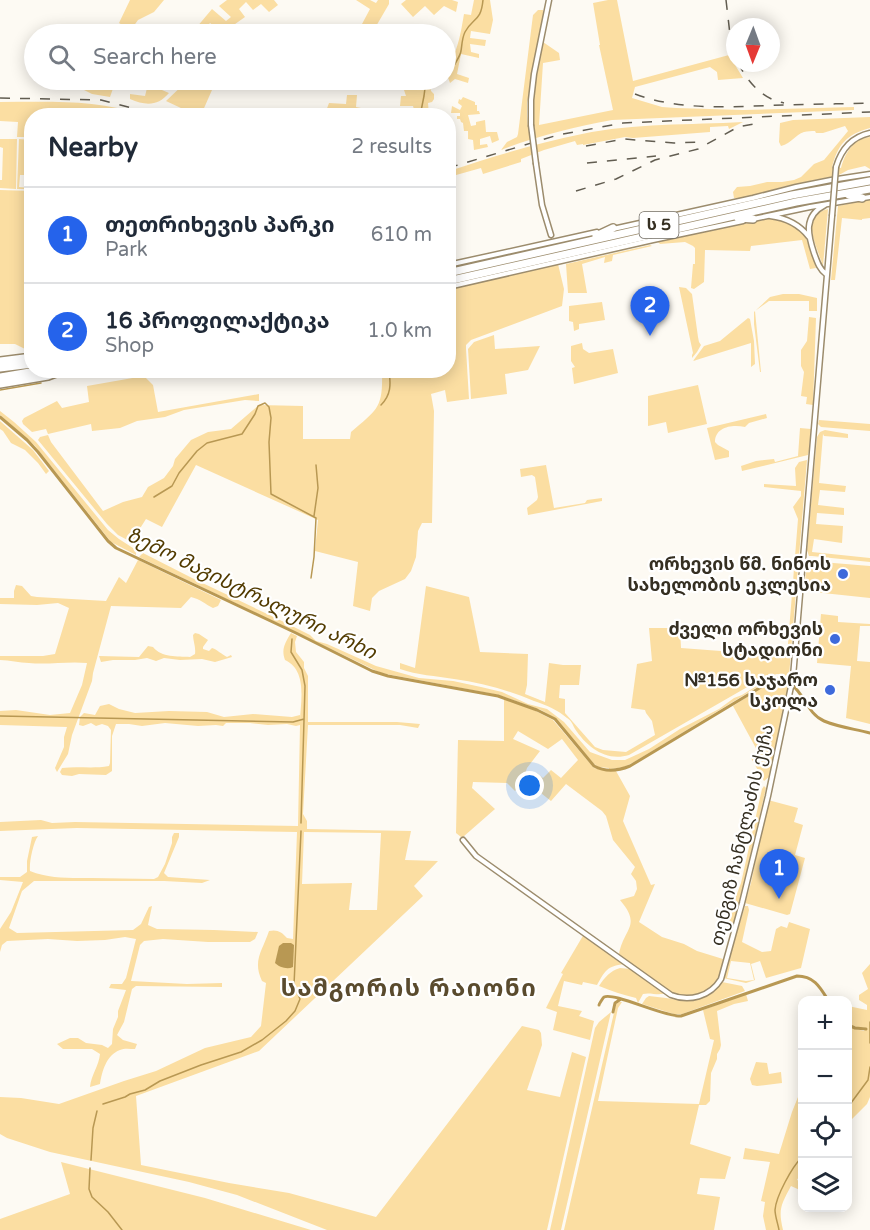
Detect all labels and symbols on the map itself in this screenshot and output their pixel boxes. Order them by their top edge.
north arrow [726,18,780,72]
road number: ს 5 [640,212,678,238]
pin: 2 [630,286,670,336]
water label: ზემო მაგისტრალური არხი [122,523,381,666]
place label: ორხევის წმ. ნინოს სახელობის ეკლესია [627,553,831,596]
marker: ორხევის წმ. ნინოს სახელობის ეკლესია [836,567,850,581]
place label: ძველი ორხევის სტადიონი [668,618,823,661]
marker: ძველი ორხევის სტადიონი [828,632,842,646]
place label: №156 საჯარო სკოლა [684,669,818,712]
marker: №156 საჯარო სკოლა [823,683,837,697]
street label: თენგიზ ჩანტლაძის ქუჩა [706,722,778,948]
your location [515,771,544,800]
pin: 1 [760,850,798,899]
district label: სამგორის რაიონი [281,974,537,1003]

